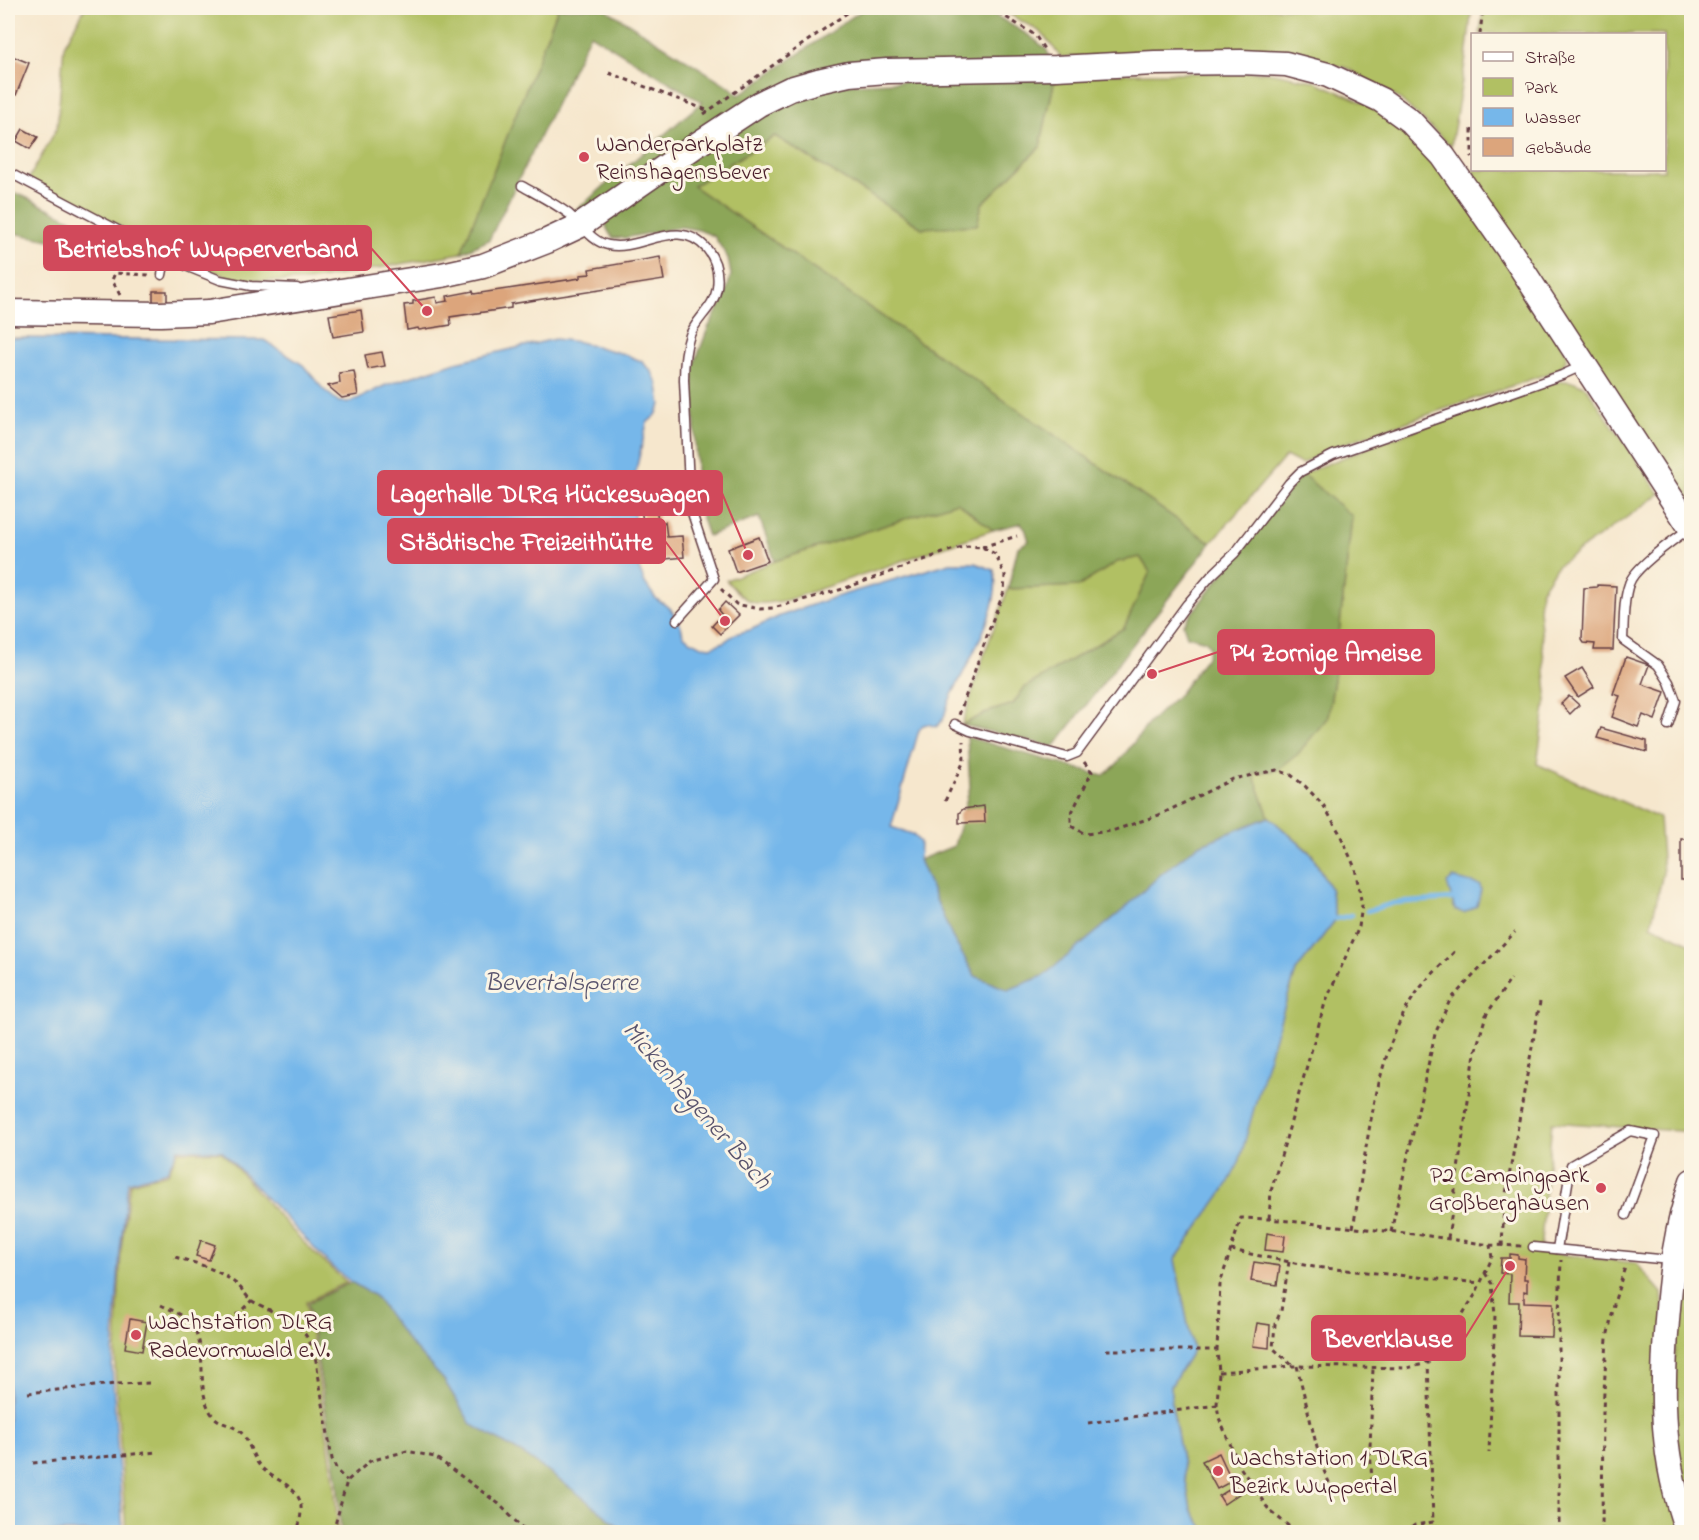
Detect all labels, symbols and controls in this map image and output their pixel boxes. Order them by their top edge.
legend [1471,33,1666,171]
text: Straße [1525,46,1576,72]
text: Park [1525,76,1558,102]
text: Wasser [1525,106,1581,132]
place label: Wanderparkplatz Reinshagensbever [596,128,771,191]
text: Gebäude [1525,136,1592,162]
marker: Wanderparkplatz Reinshagensbever [577,150,591,164]
callout: Betriebshof Wupperverband [44,226,371,270]
text: Betriebshof Wupperverband [55,232,359,270]
callout: Lagerhalle DLRG Hückeswagen [378,471,722,515]
text: Lagerhalle DLRG Hückeswagen [390,477,710,516]
callout: Städtische Freizeithütte [388,519,665,563]
text: Städtische Freizeithütte [399,525,654,563]
callout: P4 Zornige Ameise [1218,630,1434,674]
text: P4 Zornige Ameise [1230,636,1423,675]
water label: Bevertalsperre [484,965,639,1003]
water label: Mickenhagener Bach [612,1013,780,1199]
place label: P2 Campingpark Großberghausen [1429,1159,1589,1222]
marker: P2 Campingpark Großberghausen [1594,1181,1608,1195]
place label: Wachstation DLRG Radevormwald e.V. [148,1306,333,1369]
callout: Beverklause [1312,1316,1465,1360]
text: Beverklause [1322,1322,1454,1360]
marker: Wachstation DLRG Radevormwald e.V. [129,1328,143,1342]
place label: Wachstation 1 DLRG Bezirk Wuppertal [1229,1442,1428,1505]
marker: Wachstation 1 DLRG Bezirk Wuppertal [1211,1464,1225,1478]

